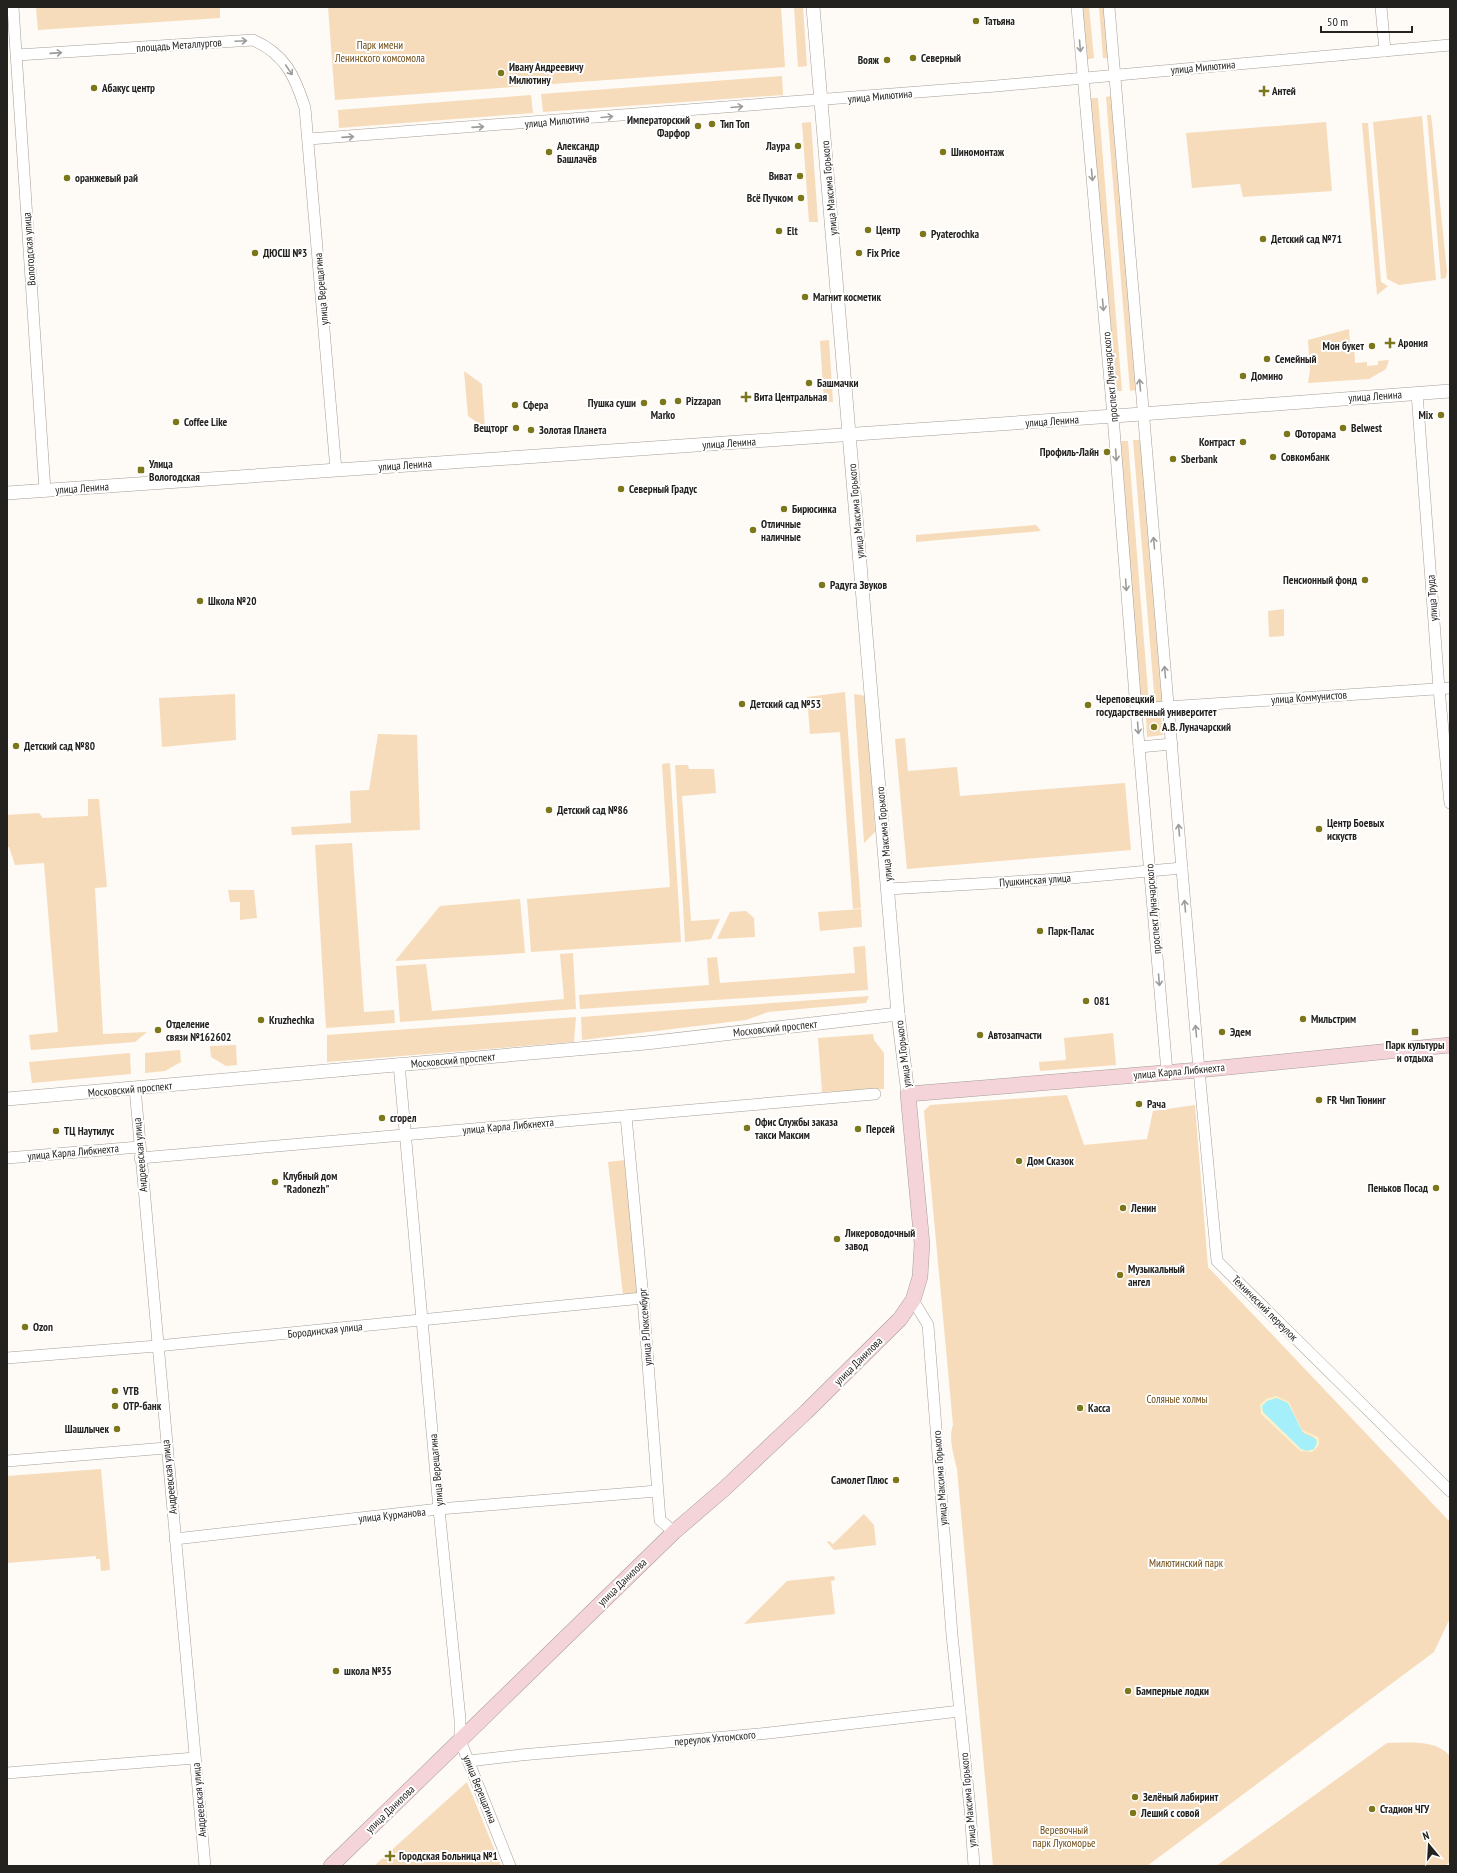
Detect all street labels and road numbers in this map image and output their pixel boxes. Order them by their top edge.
street label: площадь Металлургов [136,35,223,55]
street label: улица Милютина [1170,57,1236,77]
street label: улица Милютина [847,86,913,106]
street label: улица Милютина [524,111,590,131]
street label: улица Максима Горького [818,140,840,236]
street label: Вологодская улица [19,212,39,286]
street label: улица Верещагина [311,252,331,326]
street label: проспект Луначарского [1099,331,1121,423]
street label: улица Ленина [1348,387,1402,405]
street label: улица Ленина [1025,412,1079,430]
street label: улица Ленина [702,434,756,452]
street label: улица Ленина [378,456,432,474]
street label: улица Максима Горького [845,463,867,559]
street label: улица Ленина [55,479,109,497]
street label: улица Труда [1423,574,1441,622]
street label: улица Коммунистов [1271,687,1348,707]
street label: улица Максима Горького [873,786,895,882]
street label: проспект Луначарского [1142,863,1164,955]
street label: Пушкинская улица [999,871,1071,889]
street label: Московский проспект [732,1017,818,1039]
street label: улица М.Горького [892,1020,914,1088]
street label: Московский проспект [410,1049,496,1071]
street label: улица Карла Либкнехта [1133,1060,1225,1082]
street label: Московский проспект [87,1078,173,1100]
street label: улица Карла Либкнехта [462,1115,554,1137]
street label: Андреевская улица [130,1117,150,1193]
street label: улица Карла Либкнехта [27,1141,119,1163]
street label: Технический переулок [1229,1272,1301,1344]
street label: улица Р.Люксембург [635,1287,655,1366]
street label: Бородинская улица [287,1319,363,1341]
street label: улица Данилова [831,1334,885,1388]
street label: улица Максима Горького [930,1430,950,1526]
street label: улица Верещагина [426,1433,446,1507]
street label: Андреевская улица [158,1439,180,1515]
street label: улица Курманова [358,1505,426,1525]
street label: улица Данилова [595,1555,649,1609]
street label: переулок Ухтомского [674,1727,757,1749]
street label: улица Максима Горького [957,1752,979,1848]
street label: улица Верещагина [460,1753,500,1825]
street label: Андреевская улица [189,1762,209,1838]
street label: улица Данилова [363,1782,417,1836]

